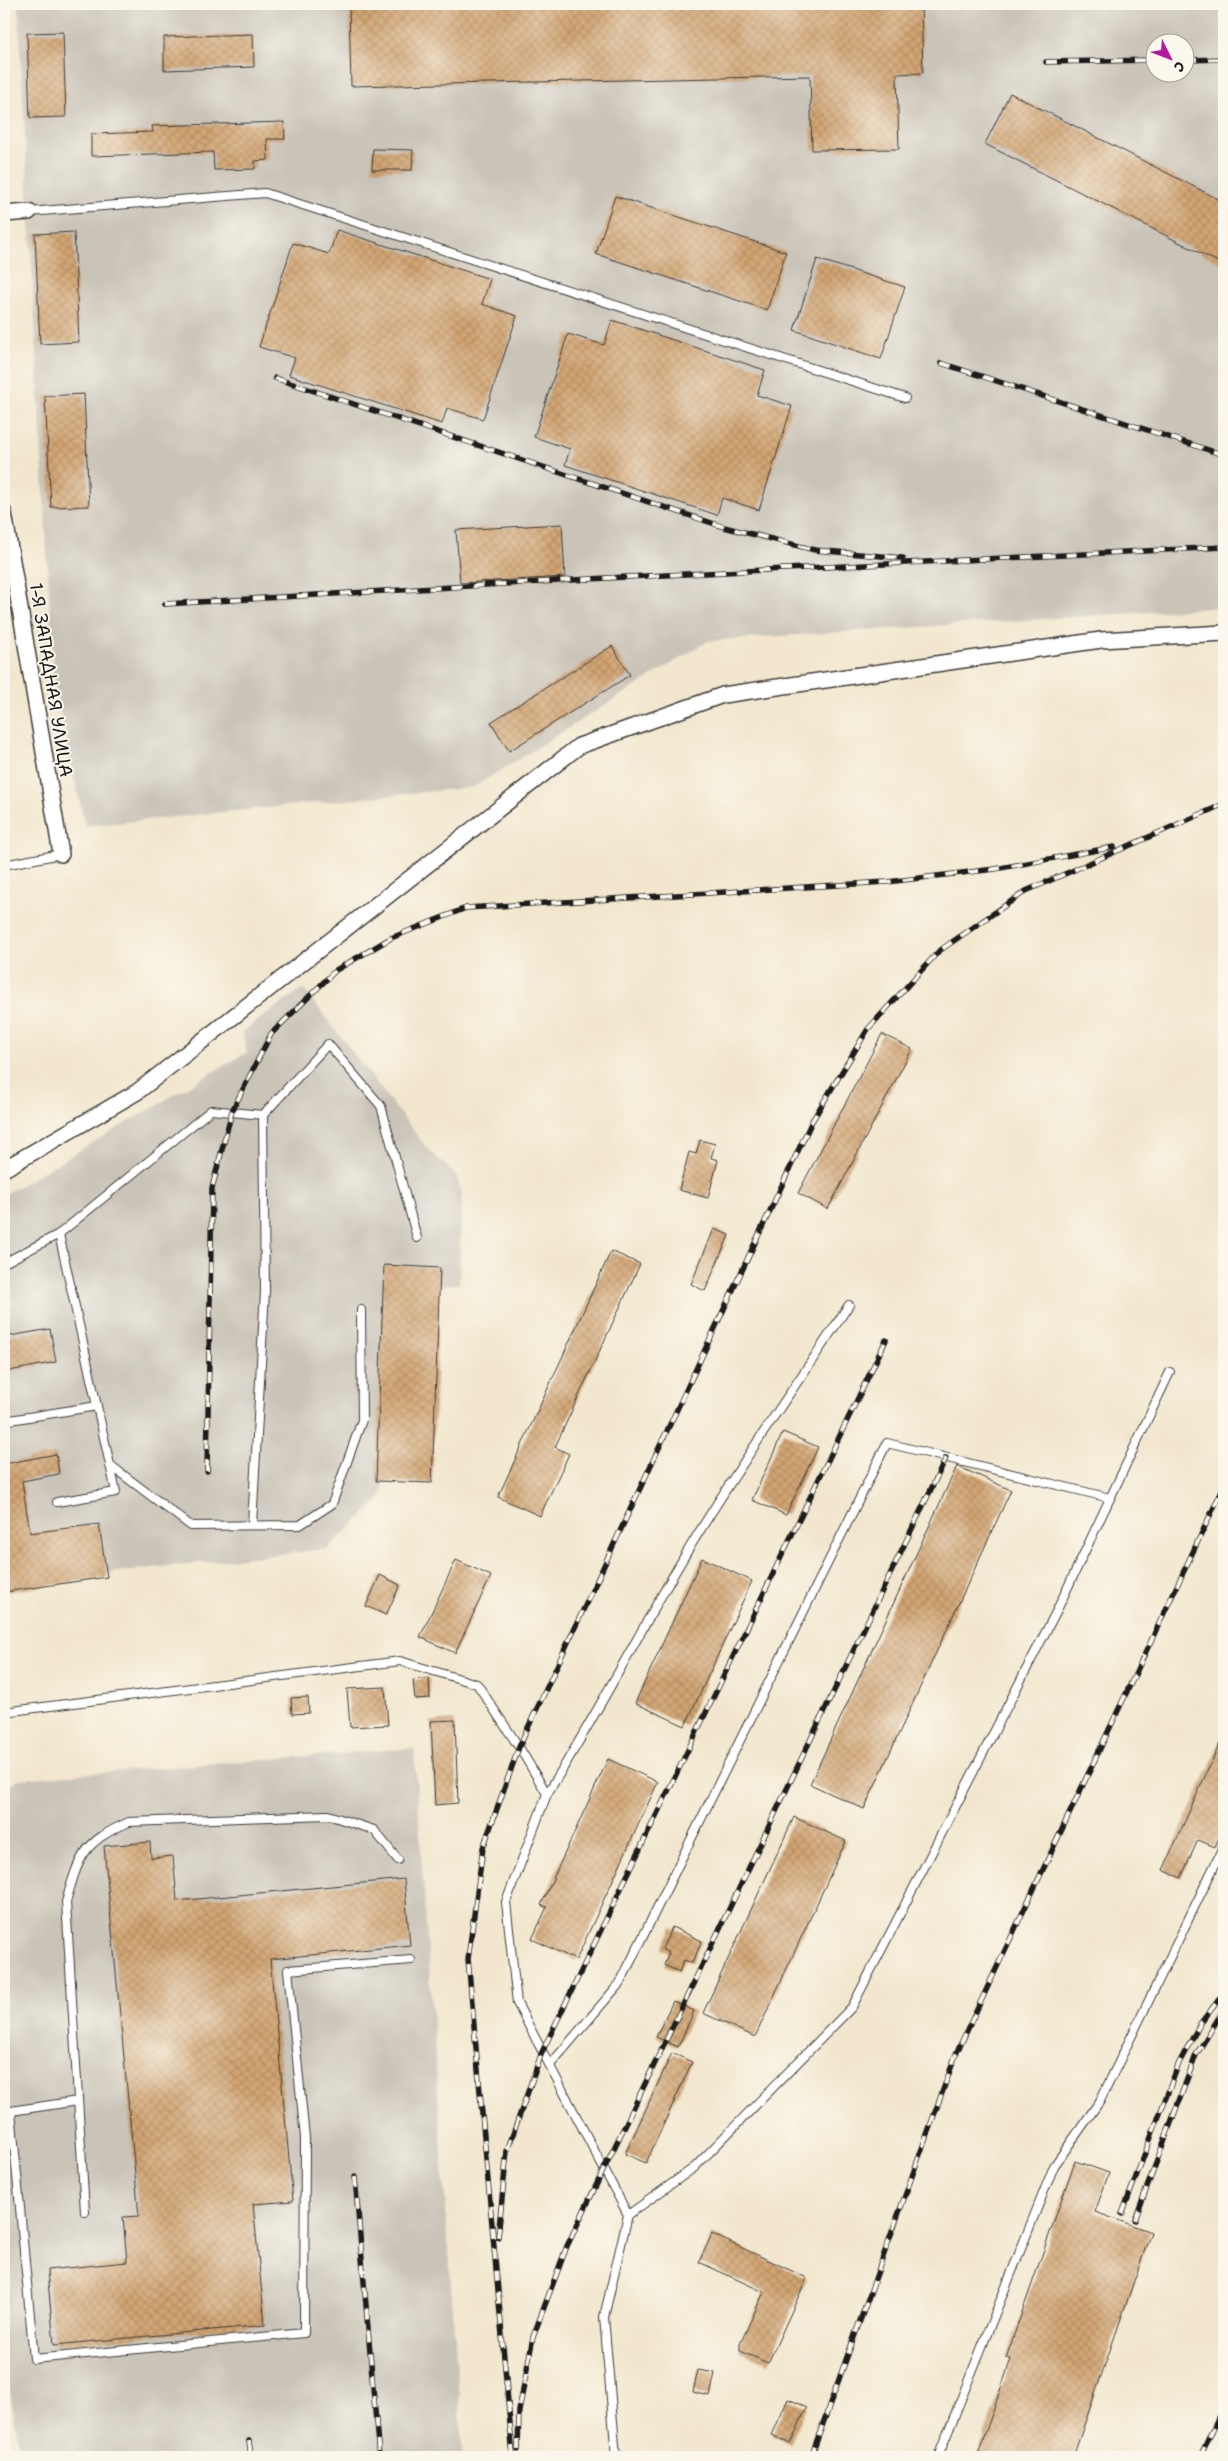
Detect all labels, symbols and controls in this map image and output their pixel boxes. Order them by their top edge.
north arrow [1146,32,1196,82]
text: С [1170,57,1189,76]
street label: 1-Я ЗАПАДНАЯ УЛИЦА [24,581,78,779]

